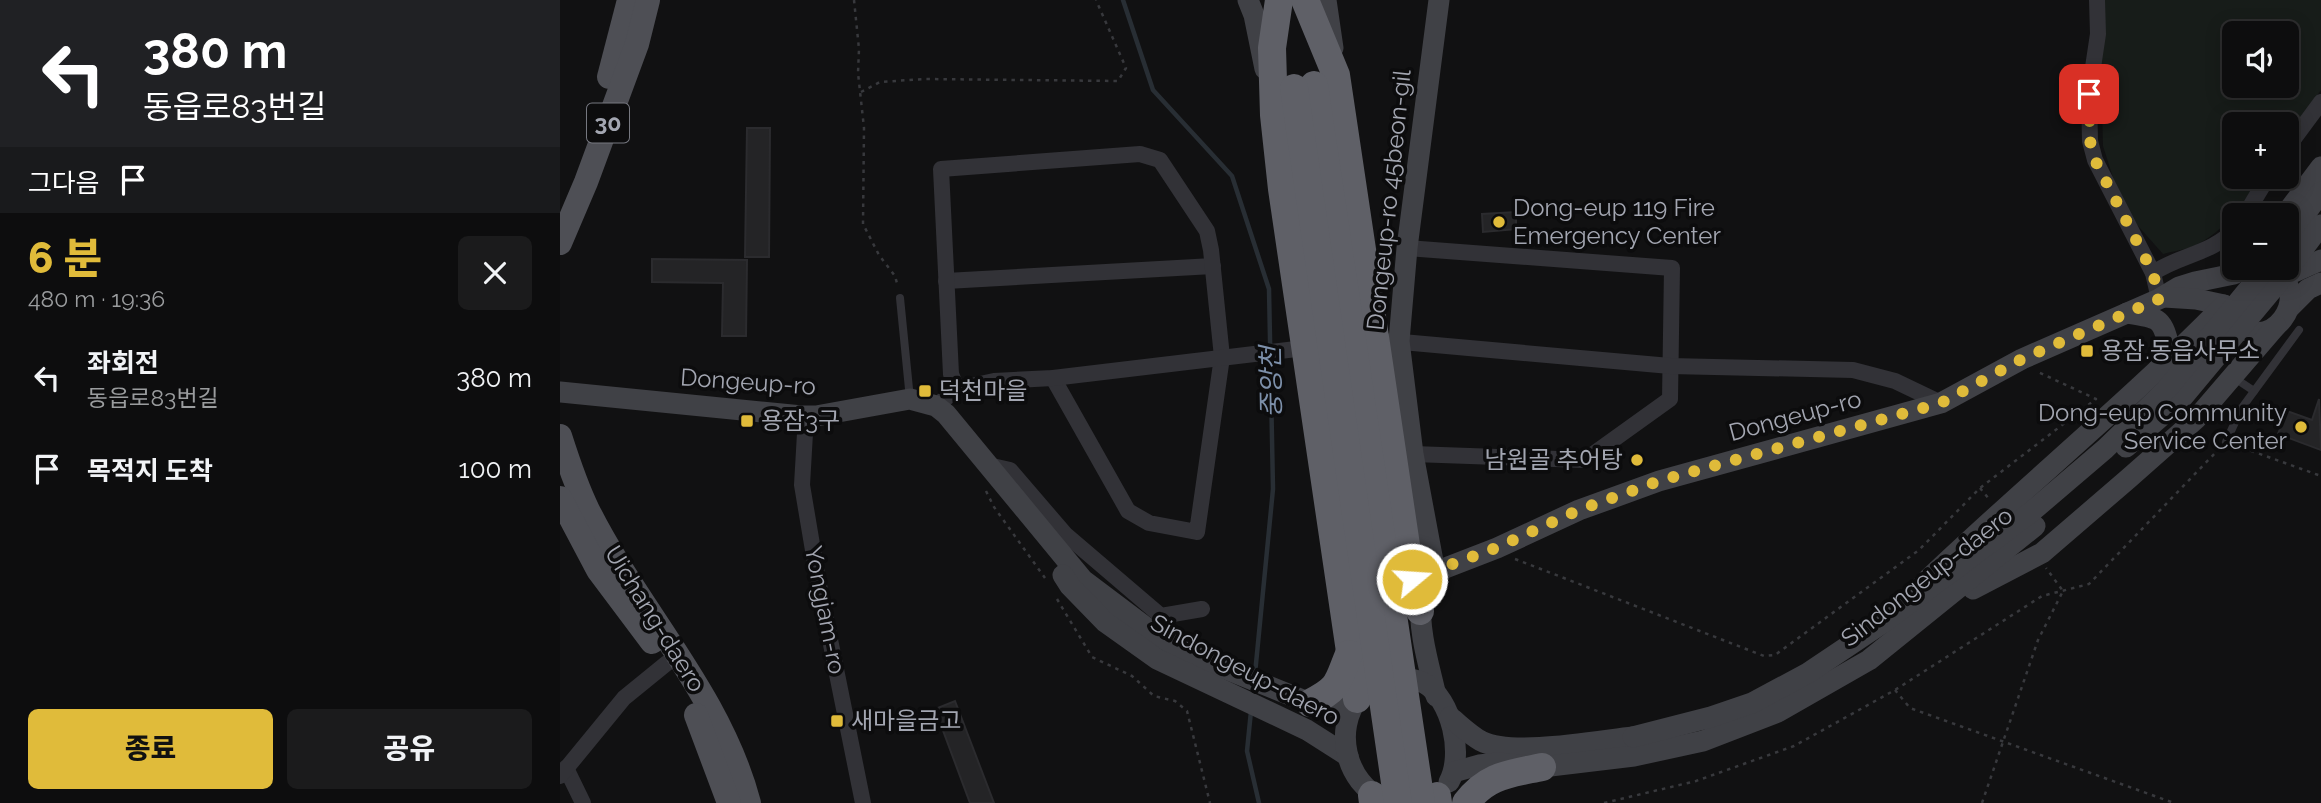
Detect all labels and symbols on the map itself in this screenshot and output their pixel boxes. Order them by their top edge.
pin [2059,64,2119,124]
street label: Dongeup-ro 45beon-gil [1360,68,1417,332]
road number: 30 [587,104,629,142]
place label: Dong-eup 119 Fire Emergency Center [1513,193,1721,250]
marker: Dong-eup 119 Fire Emergency Center [1491,214,1507,230]
place label: 용잠.동읍사무소 [2101,336,2260,365]
water label: 중앙천 [1255,343,1287,418]
marker: 용잠.동읍사무소 [2079,343,2095,359]
street label: Dongeup-ro [679,362,817,401]
place label: 덕천마을 [939,376,1027,405]
marker: 덕천마을 [917,383,933,399]
street label: Dongeup-ro [1725,384,1864,447]
place label: Dong-eup Community Service Center [2038,398,2288,455]
place label: 용잠3구 [761,406,840,435]
marker: 용잠3구 [739,413,755,429]
marker: Dong-eup Community Service Center [2293,419,2309,435]
place label: 남원골 추어탕 [1484,445,1623,474]
marker: 남원골 추어탕 [1629,452,1645,468]
street label: Sindongeup-daero [1835,501,2018,653]
street label: Uichang-daero [599,540,712,697]
position arrow [1375,542,1449,616]
street label: Yongjam-ro [799,543,852,677]
street label: Sindongeup-daero [1146,608,1345,732]
place label: 새마을금고 [851,706,961,735]
marker: 새마을금고 [829,713,845,729]

